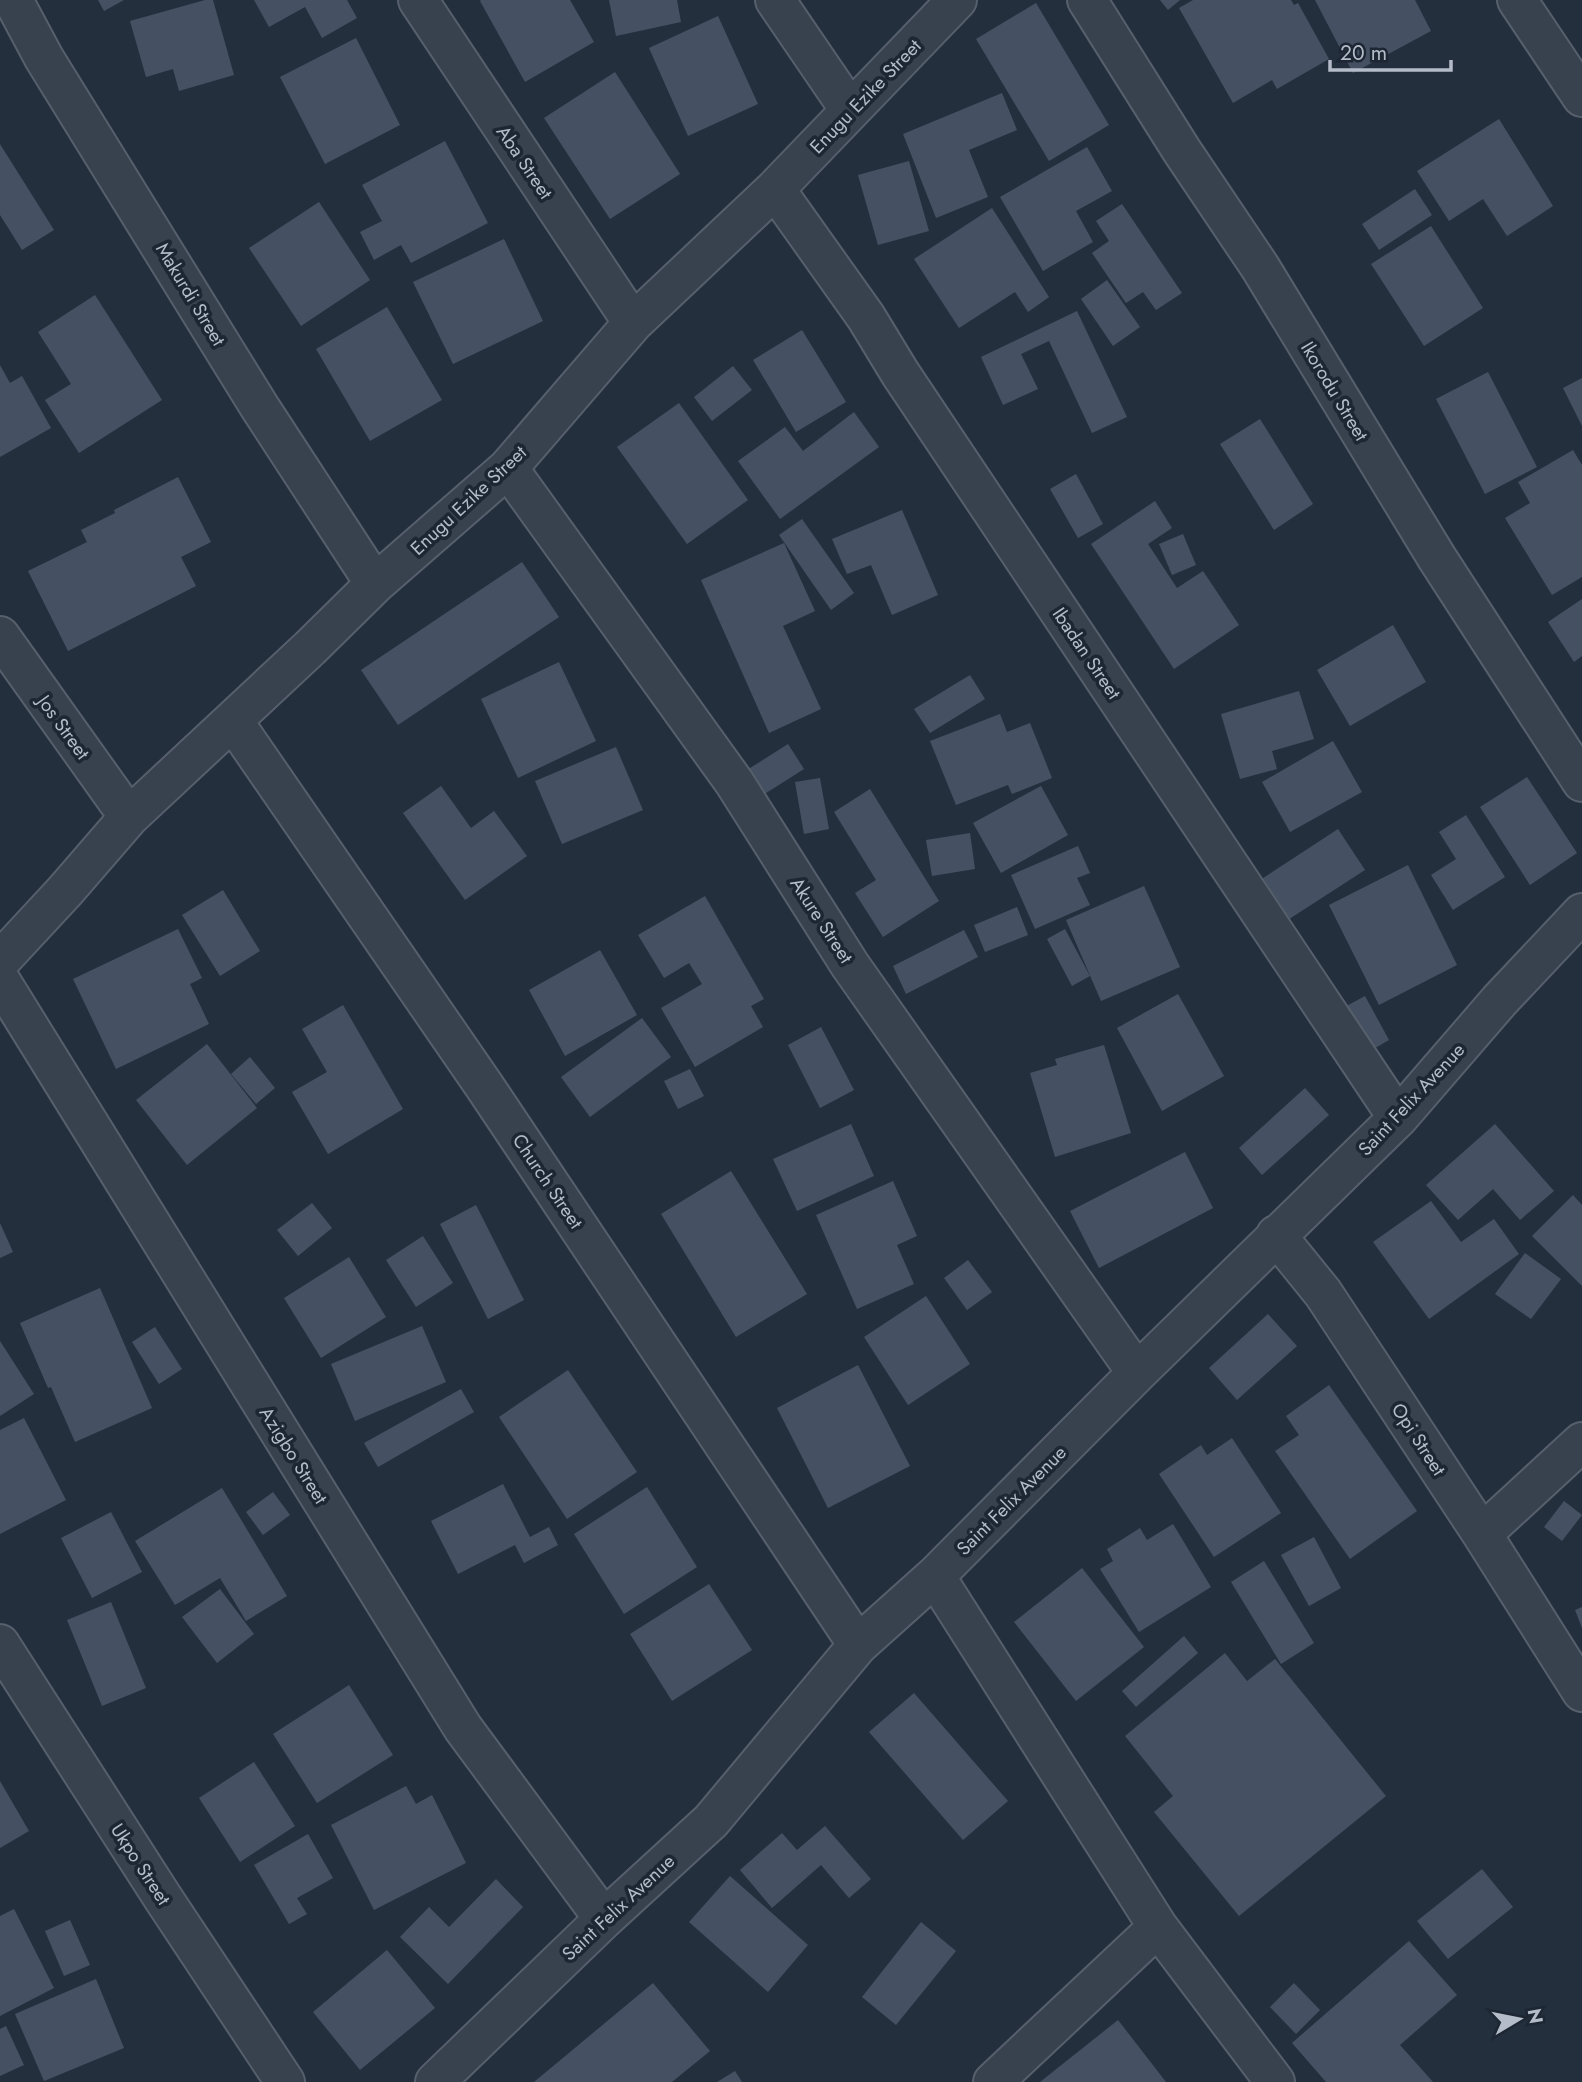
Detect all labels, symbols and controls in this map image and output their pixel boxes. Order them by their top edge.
scale bar [1330,28,1451,72]
street label: Enugu Ezike Street [804,33,927,160]
text: 20 m [1340,38,1387,68]
street label: Aba Street [490,120,559,205]
street label: Makurdi Street [149,238,232,351]
street label: Ikorodu Street [1294,336,1375,446]
street label: Enugu Ezike Street [404,439,533,561]
street label: Ibadan Street [1046,602,1128,705]
street label: Jos Street [29,687,96,765]
street label: Akure Street [784,872,860,969]
street label: Saint Felix Avenue [1352,1037,1471,1162]
street label: Church Street [506,1128,590,1234]
street label: Opi Street [1385,1398,1452,1481]
street label: Azigbo Street [253,1401,334,1510]
street label: Saint Felix Avenue [950,1439,1073,1561]
street label: Ukpo Street [104,1818,177,1911]
street label: Saint Felix Avenue [556,1848,681,1967]
north arrow [1484,1984,1554,2054]
text: N [1521,2006,1550,2026]

